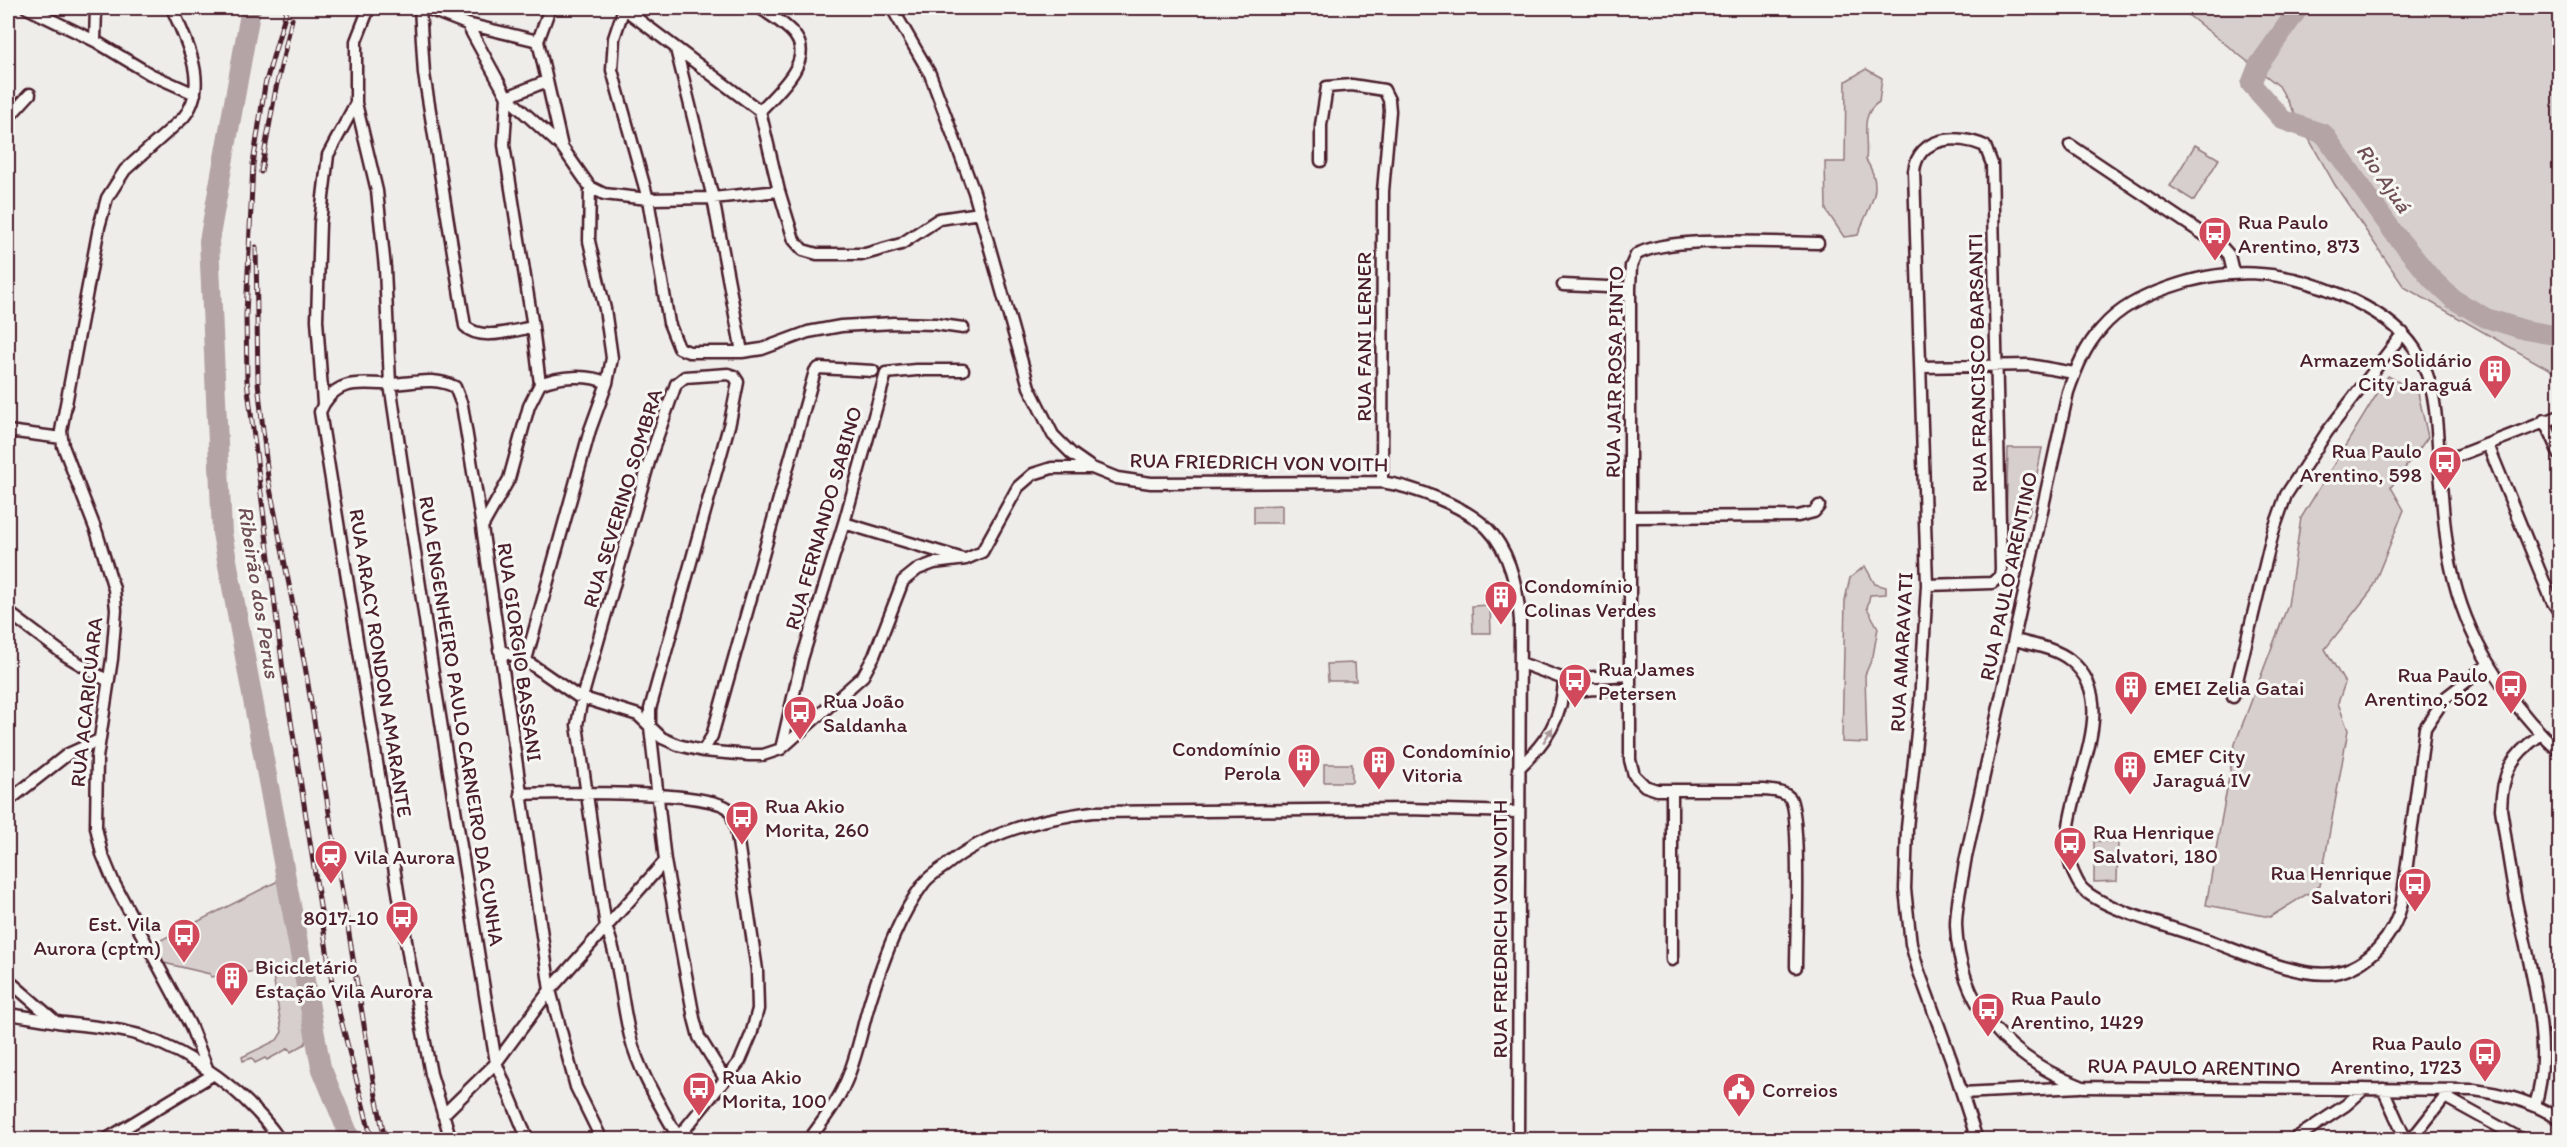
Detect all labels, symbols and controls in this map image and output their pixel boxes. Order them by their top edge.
water label: Rio Ajuá [2350,138,2418,218]
place label: Rua Paulo Arentino, 873 [2238,209,2360,258]
bus stop icon: Rua Paulo Arentino, 873 [2197,215,2233,262]
street label: RUA FRANCISCO BARSANTI [1962,233,1992,493]
street label: RUA FANI LERNER [1351,252,1376,422]
street label: RUA JAIR ROSA PINTO [1600,266,1628,478]
place label: Armazem Solidário City Jaraguá [2300,347,2472,396]
building icon: Armazem Solidário City Jaraguá [2477,353,2513,400]
street label: RUA SEVERINO SOMBRA [577,385,667,610]
street label: RUA FERNANDO SABINO [779,403,867,633]
place label: Rua Paulo Arentino, 598 [2300,438,2422,487]
bus stop icon: Rua Paulo Arentino, 598 [2427,444,2463,491]
street label: RUA FRIEDRICH VON VOITH [1129,447,1389,477]
street label: RUA PAULO ARENTINO [1974,469,2042,683]
street label: RUA ENGENHEIRO PAULO CARNEIRO DA CUNHA [414,494,510,948]
water label: Ribeirão dos Perus [232,504,286,681]
street label: RUA ARACY RONDON AMARANTE [344,507,418,819]
street label: RUA GIORGIO BASSANI [492,541,548,763]
street label: RUA AMARAVATI [1884,571,1918,733]
place label: Condomínio Colinas Verdes [1524,573,1656,622]
building icon: Condomínio Colinas Verdes [1483,579,1519,626]
street label: RUA ACARICUARA [65,615,107,788]
place label: Rua James Petersen [1598,656,1695,705]
bus stop icon: Rua James Petersen [1557,662,1593,709]
place label: Rua Paulo Arentino, 502 [2364,662,2488,711]
bus stop icon: Rua Paulo Arentino, 502 [2493,668,2529,715]
building icon: EMEI Zelia Gatai [2113,669,2149,716]
place label: EMEI Zelia Gatai [2154,675,2304,700]
place label: Rua João Saldanha [823,688,907,737]
bus stop icon: Rua João Saldanha [782,694,818,741]
one-way arrow [1542,727,1553,743]
place label: Condomínio Perola [1172,736,1281,785]
place label: Condomínio Vitoria [1402,738,1511,787]
building icon: Condomínio Perola [1286,742,1322,789]
place label: EMEF City Jaraguá IV [2153,743,2251,792]
building icon: Condomínio Vitoria [1361,744,1397,791]
building icon: EMEF City Jaraguá IV [2112,749,2148,796]
place label: Rua Akio Morita, 260 [765,793,870,842]
bus stop icon: Rua Akio Morita, 260 [724,799,760,846]
street label: RUA FRIEDRICH VON VOITH [1487,800,1512,1058]
place label: Rua Henrique Salvatori, 180 [2093,819,2218,868]
bus stop icon: Rua Henrique Salvatori, 180 [2052,825,2088,872]
station icon: Vila Aurora [313,838,349,885]
place label: Vila Aurora [354,844,455,869]
place label: Rua Henrique Salvatori [2271,860,2392,909]
bus stop icon: Rua Henrique Salvatori [2397,866,2433,913]
bus stop icon: 8017-10 [384,899,420,946]
place label: 8017-10 [303,905,379,930]
place label: Est. Vila Aurora (cptm) [33,911,161,960]
bus stop icon: Est. Vila Aurora (cptm) [166,917,202,964]
place label: Bicicletário Estação Vila Aurora [255,954,433,1003]
building icon: Bicicletário Estação Vila Aurora [214,960,250,1007]
place label: Rua Paulo Arentino, 1429 [2011,985,2144,1034]
bus stop icon: Rua Paulo Arentino, 1429 [1970,991,2006,1038]
place label: Rua Paulo Arentino, 1723 [2331,1030,2462,1079]
bus stop icon: Rua Paulo Arentino, 1723 [2467,1036,2503,1083]
street label: RUA PAULO ARENTINO [2087,1053,2301,1081]
place label: Rua Akio Morita, 100 [722,1064,827,1113]
bus stop icon: Rua Akio Morita, 100 [681,1070,717,1117]
public building icon: Correios [1721,1071,1757,1118]
place label: Correios [1762,1077,1838,1102]

